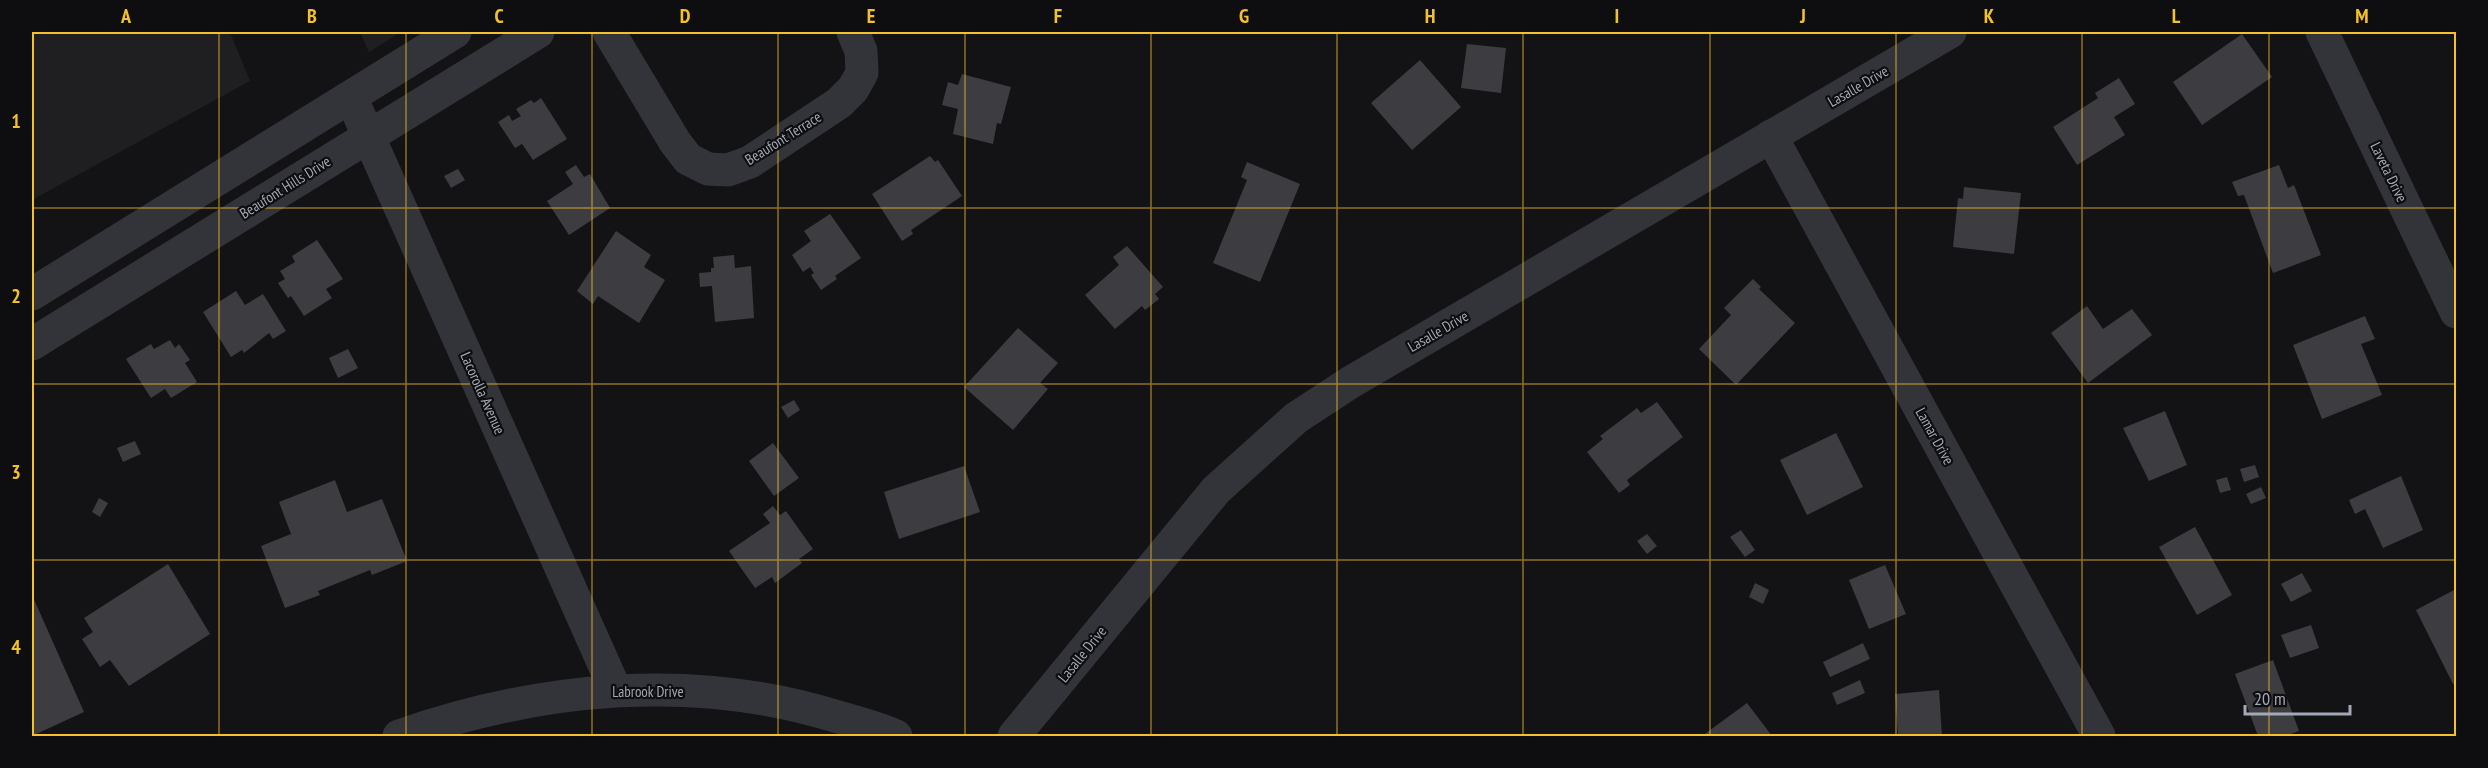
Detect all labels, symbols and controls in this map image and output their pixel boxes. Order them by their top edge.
text: A [120,3,132,29]
text: B [307,3,317,29]
text: C [494,3,504,29]
text: D [680,3,691,29]
text: E [867,3,875,29]
text: F [1054,3,1062,29]
text: G [1239,3,1249,29]
text: H [1425,3,1435,29]
text: I [1615,3,1619,29]
text: J [1799,3,1806,29]
text: K [1984,3,1995,29]
text: L [2172,3,2181,29]
text: M [2355,3,2369,29]
street label: Lasalle Drive [1824,61,1892,111]
street label: Beaufont Terrace [741,107,825,169]
text: 1 [11,108,21,134]
street label: Laveta Drive [2366,139,2412,205]
street label: Beaufont Hills Drive [236,151,334,223]
text: 2 [11,283,21,309]
street label: Lasalle Drive [1404,306,1472,356]
street label: Lacorolla Avenue [456,349,510,437]
street label: Lamar Drive [1912,404,1958,468]
text: 3 [11,459,21,485]
street label: Lasalle Drive [1054,622,1110,686]
text: 4 [11,634,21,660]
scale bar [2245,678,2350,716]
street label: Labrook Drive [612,682,684,701]
text: 20 m [2254,687,2286,710]

